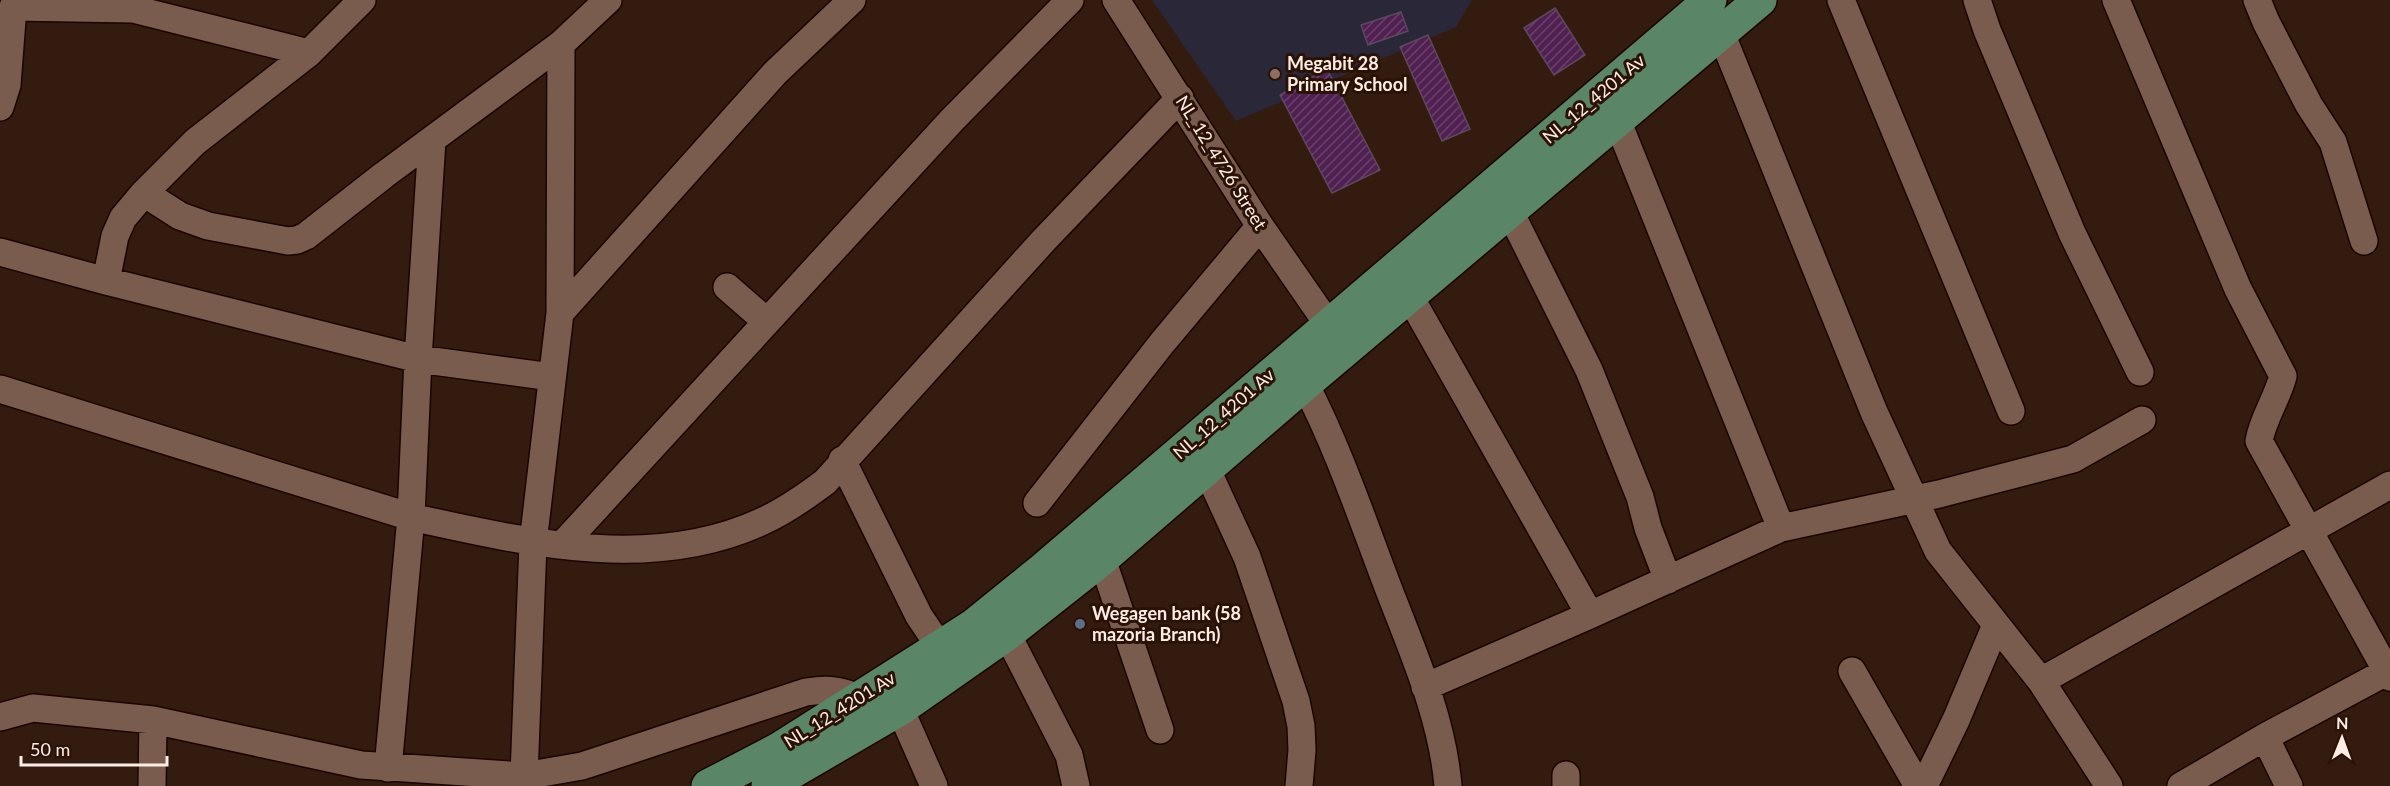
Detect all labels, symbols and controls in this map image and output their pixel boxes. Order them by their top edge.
street label: NL_12_4201 Av [1538,49,1650,147]
place label: Megabit 28 Primary School [1287,52,1407,95]
marker: Megabit 28 Primary School [1268,67,1282,81]
street label: NL_12_4726 Street [1172,91,1272,234]
street label: NL_12_4201 Av [1168,363,1279,463]
place label: Wegagen bank (58 mazoria Branch) [1092,602,1241,645]
marker: Wegagen bank (58 mazoria Branch) [1073,617,1087,631]
street label: NL_12_4201 Av [780,666,900,752]
north arrow [2312,708,2372,768]
text: N [2336,713,2349,732]
scale bar [21,729,166,767]
text: 50 m [30,738,70,760]

